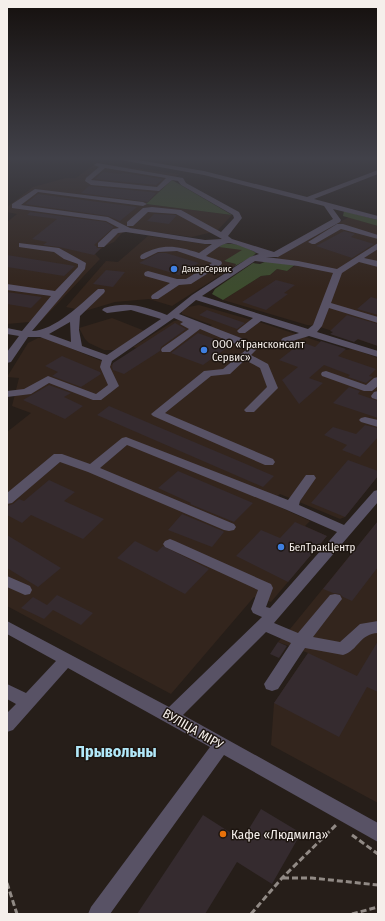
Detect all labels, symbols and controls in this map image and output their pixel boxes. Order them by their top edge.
marker: ДакарСервис [169,264,179,274]
place label: ДакарСервис [181,264,232,274]
place label: ООО «Трансконсалт Сервис» [212,338,305,364]
marker: ООО «Трансконсалт Сервис» [199,345,209,355]
place label: БелТракЦентр [289,541,356,554]
marker: БелТракЦентр [276,542,286,552]
street label: ВУЛІЦА МІРУ [160,706,226,753]
district label: Прывольны [75,742,157,761]
place label: Кафе «Людмила» [231,827,329,842]
marker: Кафе «Людмила» [218,829,228,839]

